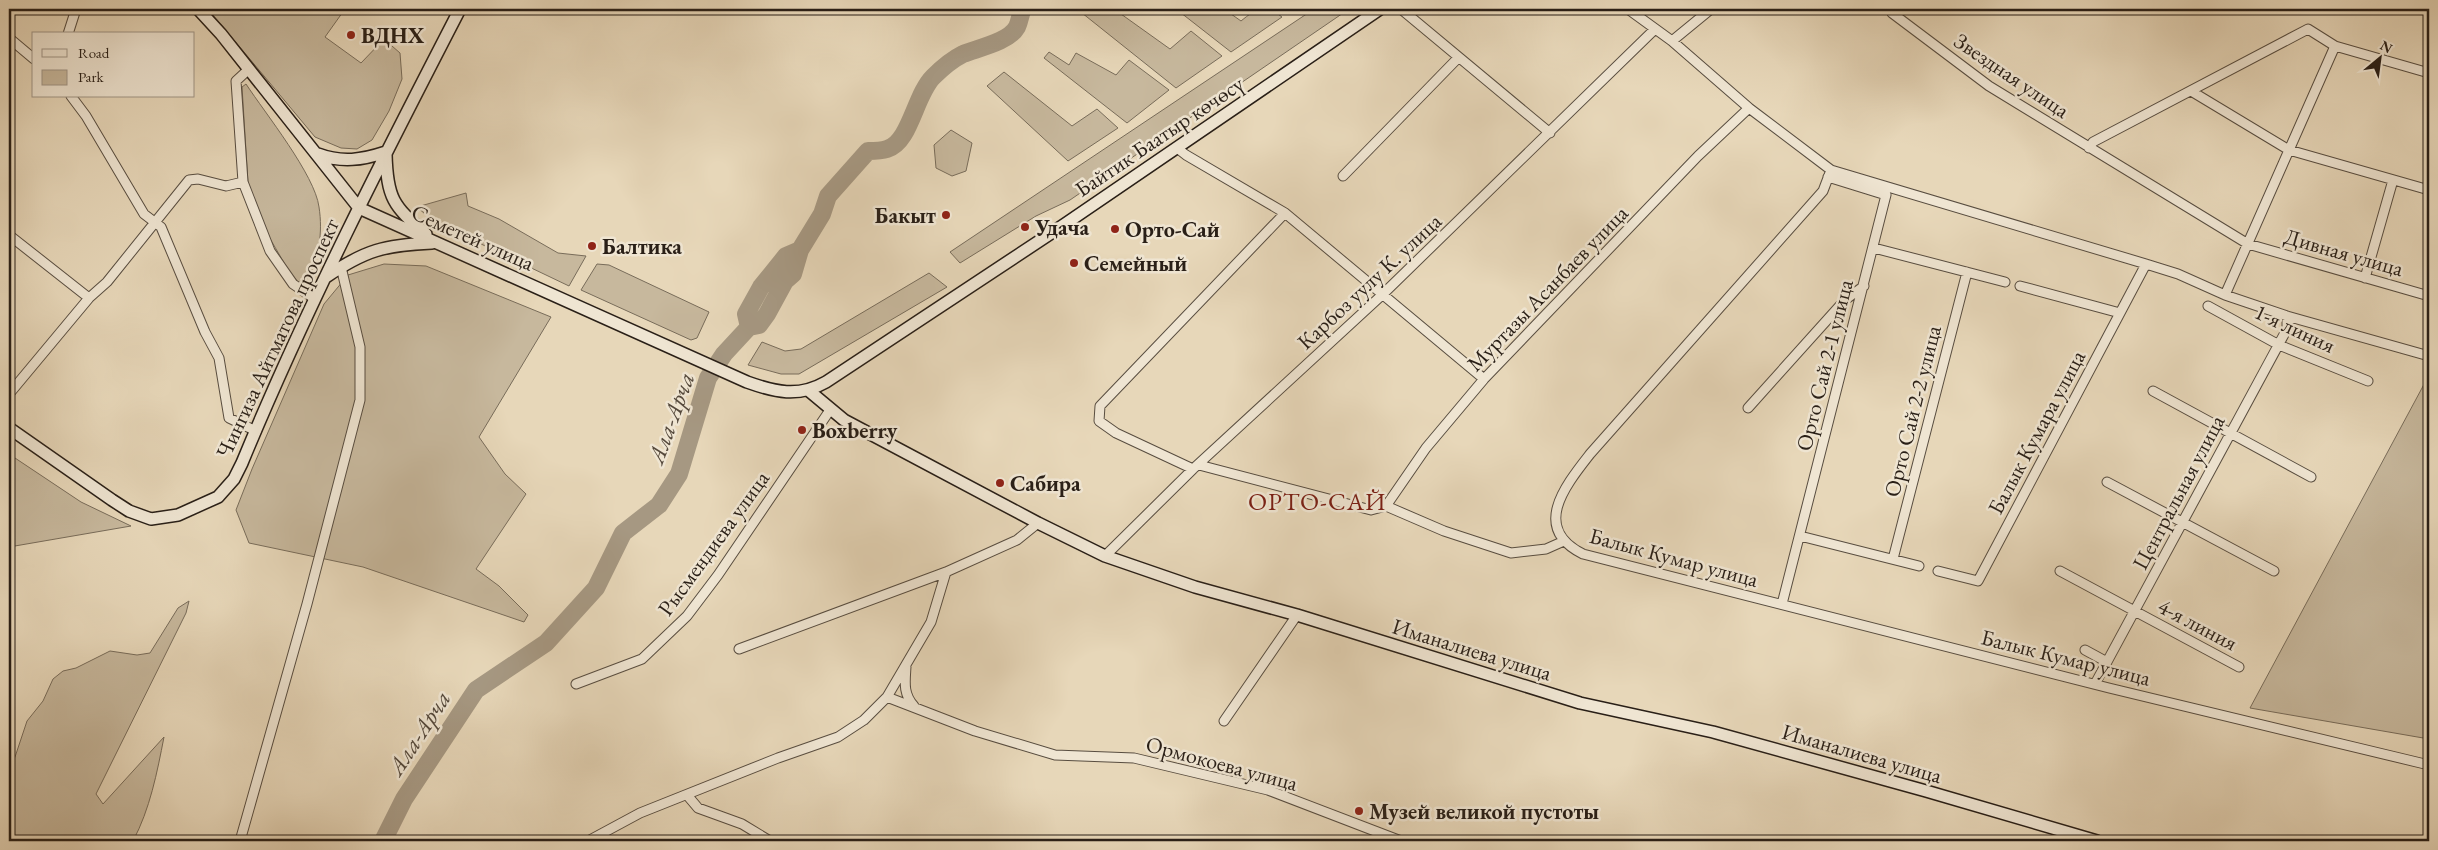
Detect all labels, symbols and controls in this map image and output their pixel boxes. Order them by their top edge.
place label: ВДНХ [361,21,425,50]
street label: Звездная улица [1948,26,2075,125]
marker: ВДНХ [345,29,357,41]
legend [32,32,195,98]
north arrow [2356,32,2406,82]
text: N [2377,36,2396,58]
text: Road [78,43,110,62]
text: Park [78,67,105,86]
street label: Байтик Баатыр көчөсү [1069,69,1250,204]
street label: Семетей улица [407,197,539,278]
street label: Муртазы Асанбаев улица [1460,199,1634,378]
place label: Бакыт [875,201,936,230]
street label: Карбоз уулу К. улица [1291,207,1448,356]
marker: Бакыт [940,209,952,221]
place label: Удача [1034,213,1090,242]
street label: Чингиза Айтматова проспект [209,214,346,463]
place label: Орто-Сай [1125,215,1220,244]
marker: Удача [1019,221,1031,233]
street label: Дивная улица [2281,222,2407,283]
marker: Орто-Сай [1109,223,1121,235]
place label: Балтика [602,232,682,261]
marker: Балтика [586,240,598,252]
place label: Семейный [1084,249,1187,278]
marker: Семейный [1068,257,1080,269]
street label: Орто Сай 2-1 улица [1789,276,1860,454]
street label: 1-я линия [2250,297,2340,360]
street label: Орто Сай 2-2 улица [1877,322,1948,500]
street label: Балык Кумара улица [1981,345,2092,519]
water label: Ала-Арча [639,368,701,470]
street label: Центральная улица [2126,410,2231,574]
place label: Boxberry [812,416,898,445]
marker: Boxberry [796,424,808,436]
street label: Рысмендиева улица [651,465,776,622]
place label: Сабира [1010,469,1081,498]
marker: Сабира [994,477,1006,489]
district label: ОРТО-САЙ [1248,485,1386,517]
street label: Балык Кумар улица [1586,521,1762,594]
street label: 4-я линия [2153,591,2243,657]
street label: Иманалиева улица [1389,611,1555,688]
street label: Балык Кумар улица [1978,622,2154,693]
water label: Ала-Арча [379,685,457,783]
street label: Иманалиева улица [1779,717,1945,790]
street label: Ормокоева улица [1143,729,1301,798]
place label: Музей великой пустоты [1369,797,1599,826]
marker: Музей великой пустоты [1353,805,1365,817]

